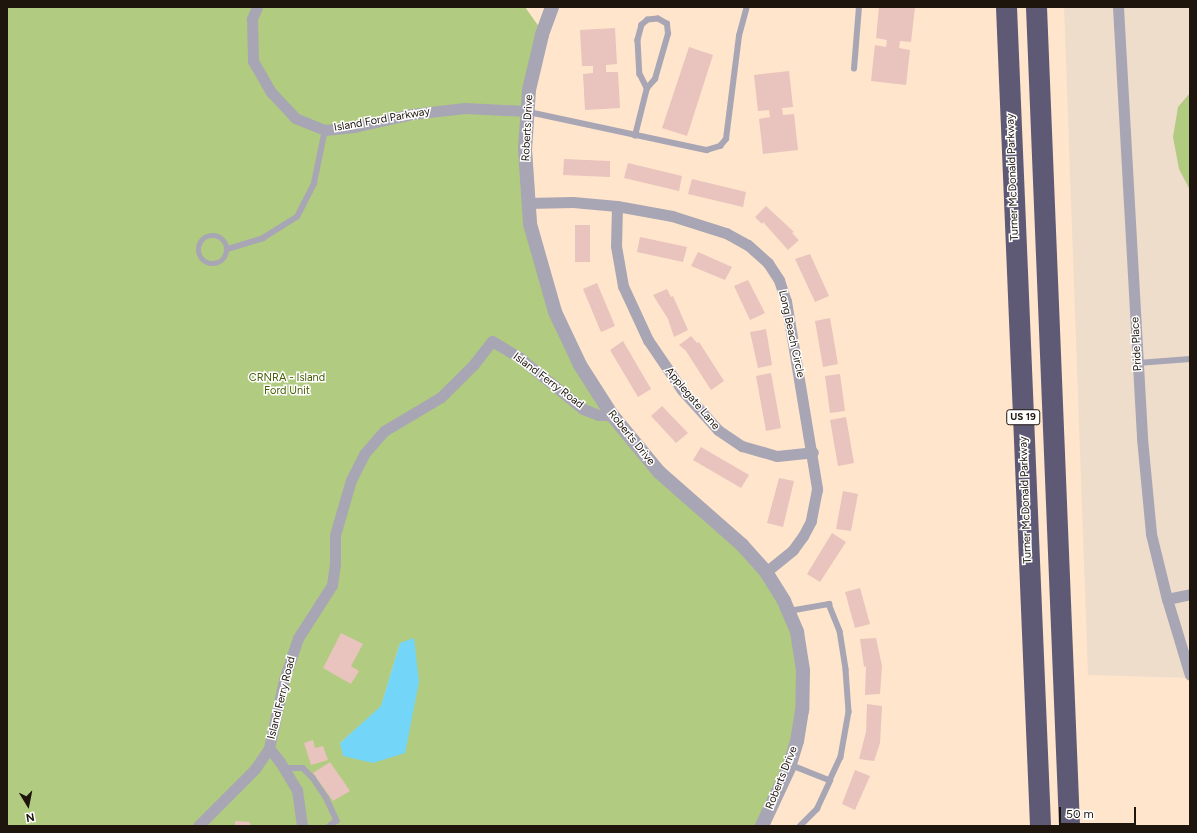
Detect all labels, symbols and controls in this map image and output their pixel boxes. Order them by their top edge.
street label: Roberts Drive [520,94,536,162]
street label: Island Ford Parkway [333,105,431,135]
street label: Turner McDonald Parkway [1004,113,1022,241]
street label: Long Beach Circle [775,289,807,379]
street label: Pride Place [1129,317,1145,371]
street label: Island Ferry Road [510,350,586,412]
street label: Applegate Lane [662,365,722,433]
park label: CRNRA - Island Ford Unit [249,372,325,398]
street label: Roberts Drive [605,408,657,468]
road number: US 19 [1006,409,1040,425]
street label: Turner McDonald Parkway [1017,436,1035,564]
street label: Island Ferry Road [265,655,299,741]
street label: Roberts Drive [763,745,801,811]
north arrow [8,785,48,825]
scale bar [1061,799,1138,825]
text: 50 m [1066,807,1094,821]
text: N [25,810,36,824]

